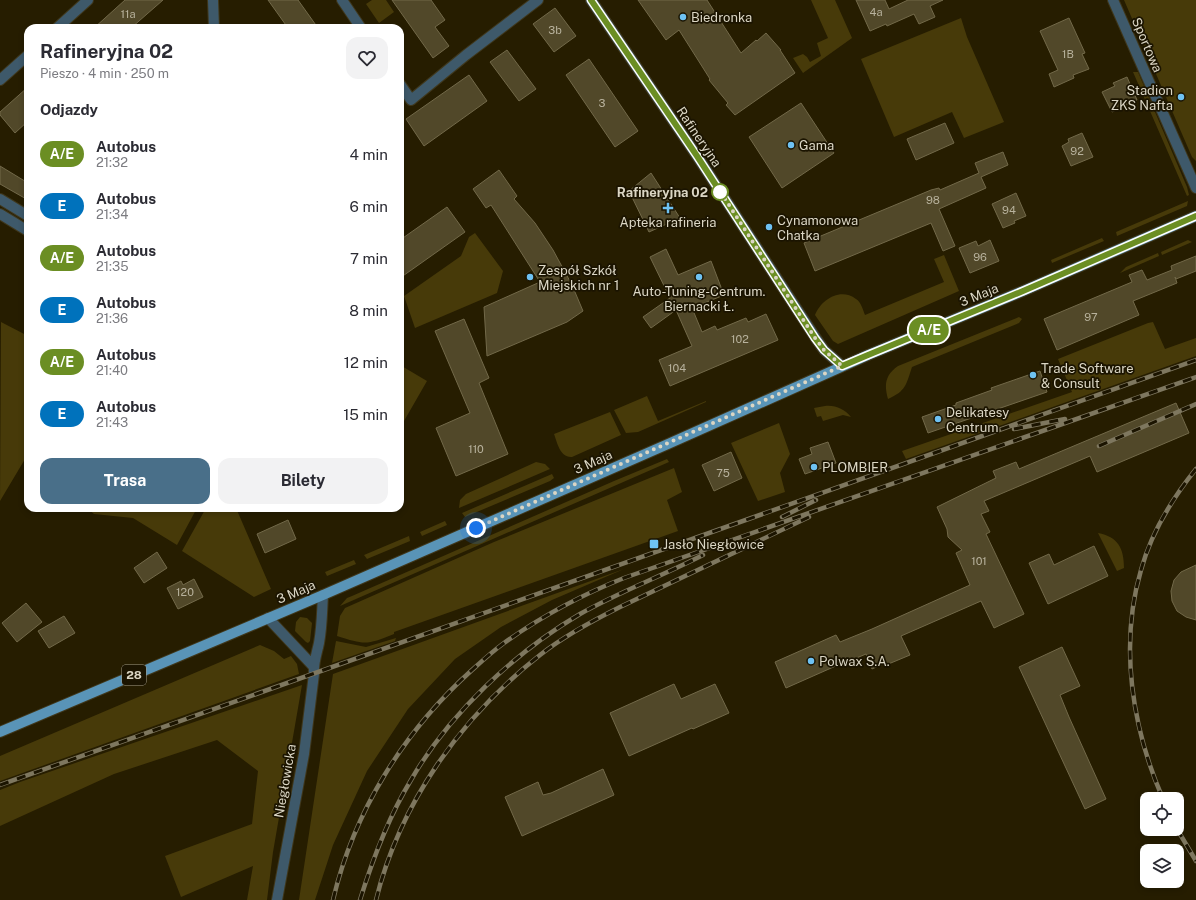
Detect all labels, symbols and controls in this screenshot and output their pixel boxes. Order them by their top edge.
house number: 4a [870,6,883,18]
house number: 11a [120,8,136,20]
place label: Biedronka [691,10,752,25]
marker: Biedronka [678,12,688,22]
street label: Sportowa [1129,15,1165,75]
house number: 3b [548,24,562,36]
button: heart [346,37,388,79]
text: Rafineryjna 02 [40,40,173,62]
house number: 1B [1062,48,1074,60]
text: Pieszo · 4 min · 250 m [40,66,169,81]
place label: Stadion ZKS Nafta [1111,83,1173,113]
marker: Stadion ZKS Nafta [1176,92,1186,102]
house number: 3 [599,97,606,109]
text: Odjazdy [40,101,98,118]
street label: Rafineryjna [673,104,725,170]
text: Autobus [96,138,156,155]
place label: Gama [799,138,834,153]
marker: Gama [786,140,796,150]
house number: 92 [1070,145,1084,157]
text: A/E [50,146,74,162]
text: 4 min [349,146,388,163]
text: 21:32 [96,155,128,170]
marker: Rafineryjna 02 [711,183,729,201]
place label: Rafineryjna 02 [617,185,708,200]
text: Autobus [96,190,156,207]
house number: 98 [926,194,940,206]
text: E [58,198,66,214]
text: 6 min [350,198,388,215]
marker: Apteka rafineria [663,203,673,213]
house number: 94 [1002,204,1016,216]
text: 21:34 [96,207,128,222]
place label: Cynamonowa Chatka [777,213,858,243]
place label: Apteka rafineria [620,215,716,230]
marker: Cynamonowa Chatka [764,222,774,232]
text: Autobus [96,242,156,259]
text: A/E [50,250,74,266]
text: 7 min [350,250,388,267]
house number: 96 [973,251,987,263]
text: 21:35 [96,259,129,274]
place label: Zespół Szkół Miejskich nr 1 [538,263,619,293]
marker: Zespół Szkół Miejskich nr 1 [525,272,535,282]
marker: Auto-Tuning-Centrum. Biernacki Ł. [694,272,704,282]
street label: 3 Maja [957,280,1001,310]
place label: Auto-Tuning-Centrum. Biernacki Ł. [632,284,766,314]
text: Autobus [96,294,156,311]
text: E [58,302,66,318]
text: 8 min [349,302,388,319]
text: 21:36 [96,311,128,326]
house number: 97 [1084,311,1098,323]
line badge: A/E [906,317,952,343]
text: A/E [917,322,941,338]
house number: 102 [731,333,749,345]
text: Autobus [96,346,156,363]
text: A/E [50,354,74,370]
text: 12 min [344,354,388,371]
place label: Trade Software & Consult [1041,361,1134,391]
house number: 104 [668,362,686,374]
text: 21:40 [96,363,128,378]
marker: Trade Software & Consult [1028,370,1038,380]
text: Autobus [96,398,156,415]
place label: Delikatesy Centrum [946,405,1009,435]
text: E [58,406,66,422]
text: 15 min [343,406,388,423]
marker: Delikatesy Centrum [933,414,943,424]
text: 21:43 [96,415,128,430]
house number: 110 [468,443,484,455]
street label: 3 Maja [571,447,615,477]
button: Trasa [40,458,210,504]
button: Bilety [218,458,388,504]
place label: PLOMBIER [822,460,888,475]
marker: PLOMBIER [809,462,819,472]
house number: 75 [716,467,730,479]
your location [466,518,486,538]
place label: Jasło Niegłowice [663,537,764,552]
marker: Jasło Niegłowice [648,538,660,550]
house number: 101 [971,555,987,567]
street label: 3 Maja [274,577,318,607]
house number: 120 [176,586,194,598]
place label: Polwax S.A. [819,654,890,669]
marker: Polwax S.A. [806,656,816,666]
road number: 28 [122,665,146,685]
street label: Niegłowicka [271,743,299,819]
map controls [1140,792,1184,888]
button: locate [1140,792,1184,836]
button: layers [1140,844,1184,888]

